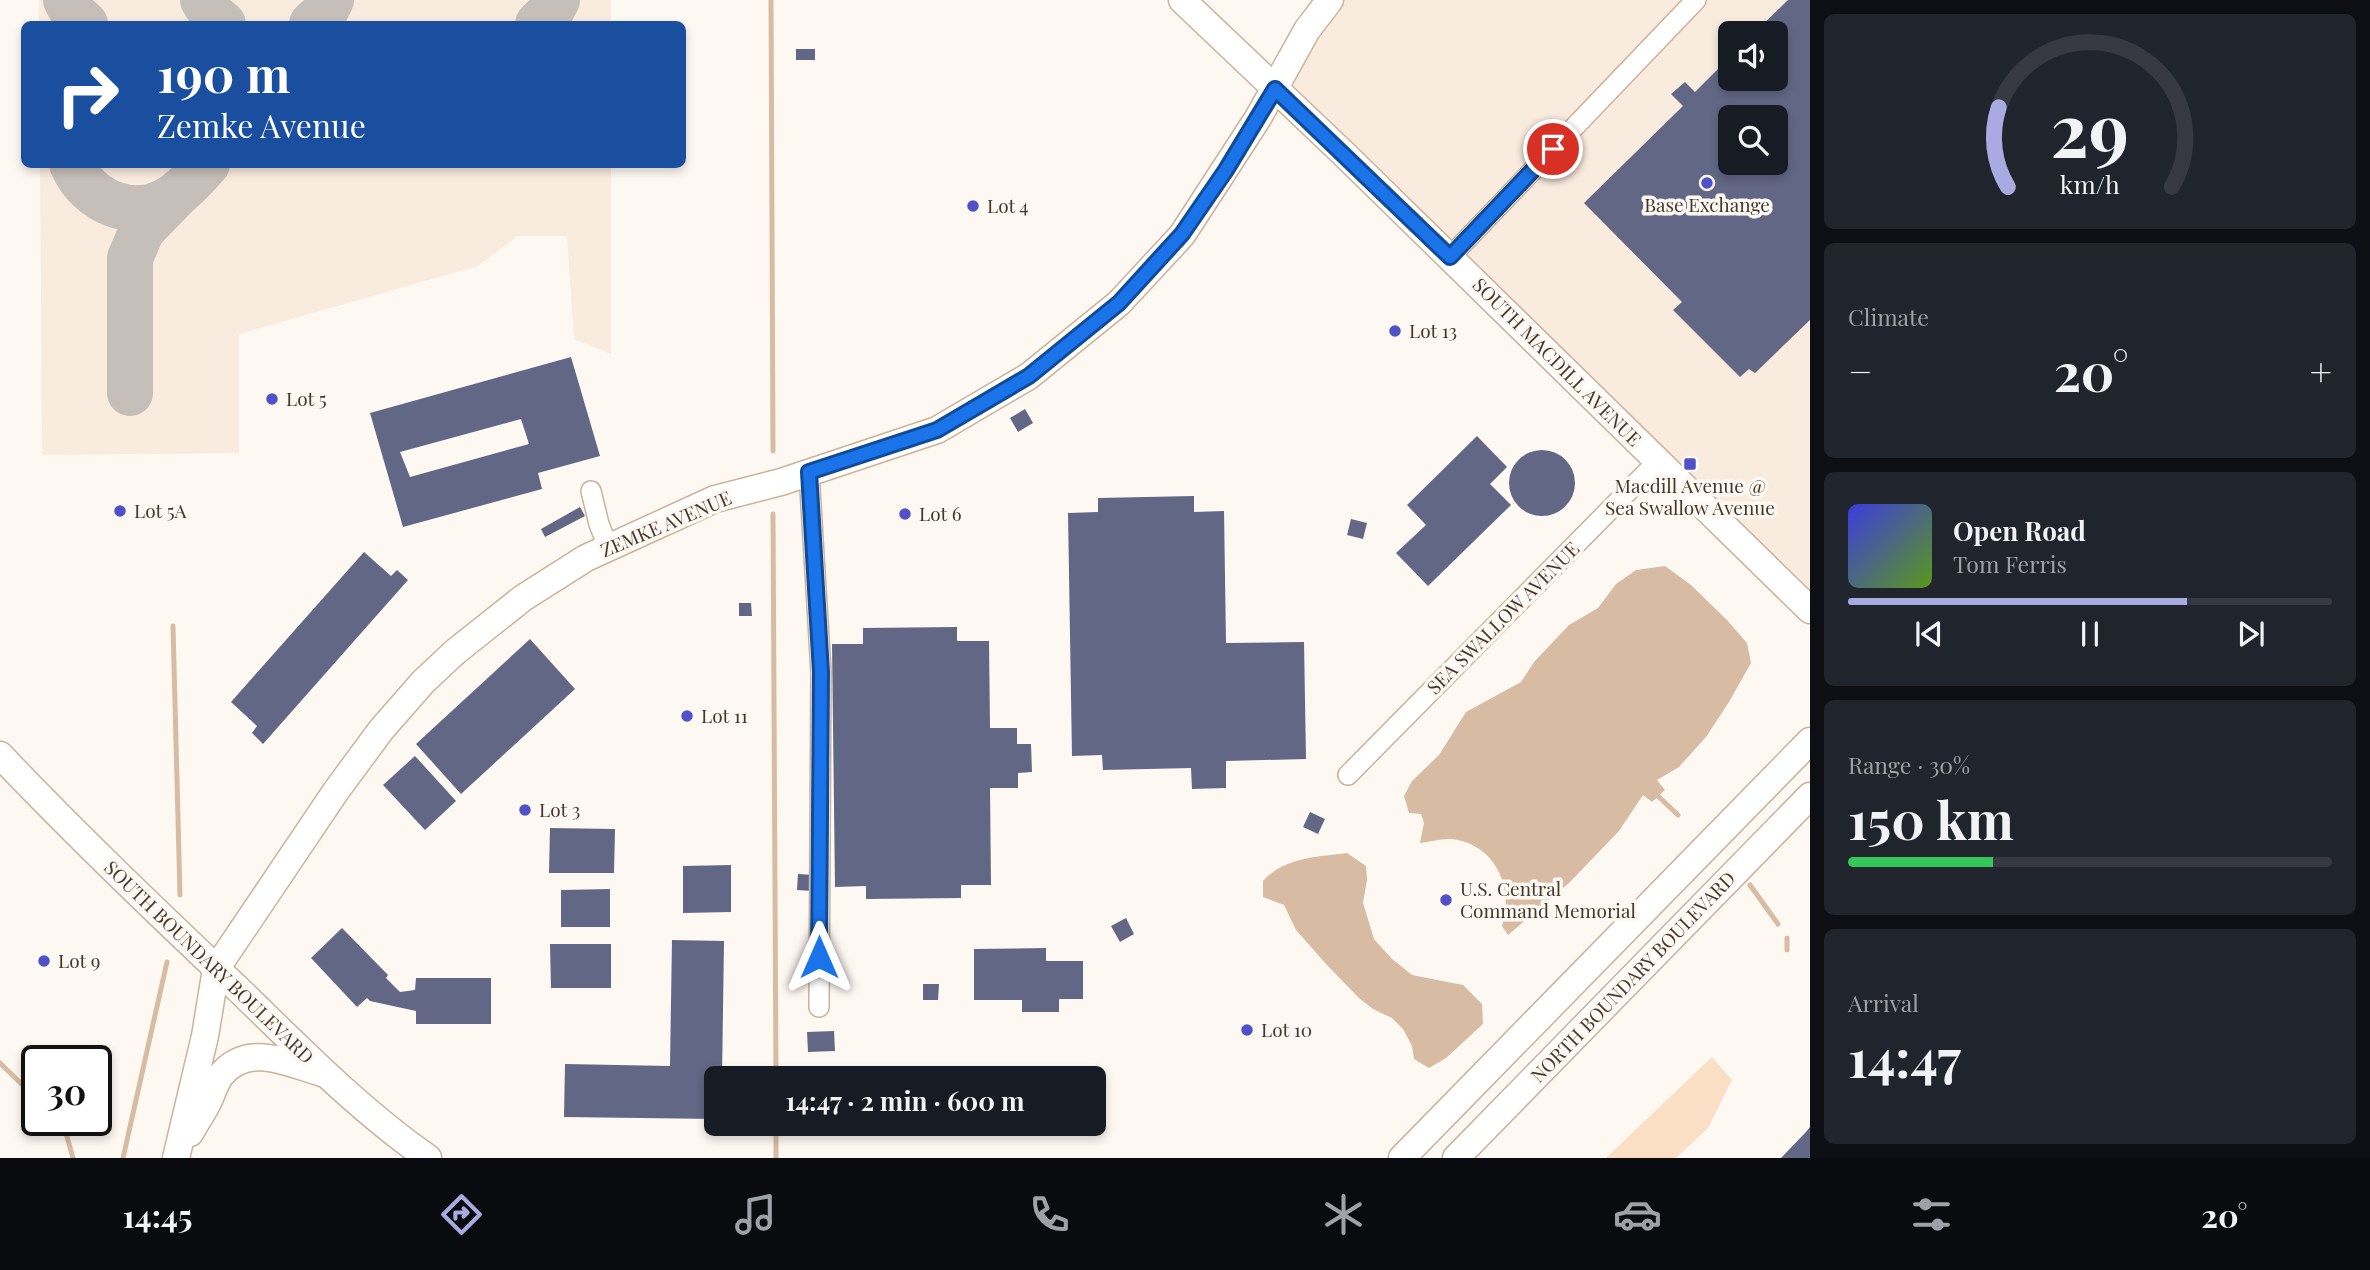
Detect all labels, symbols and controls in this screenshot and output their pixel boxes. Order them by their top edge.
map controls [1718,21,1788,175]
button: sound [1718,21,1788,91]
text: 190 m [157,40,290,105]
icon: right [42,49,133,140]
text: 29 [2051,79,2129,176]
text: Zemke Avenue [157,103,366,146]
button: search [1718,105,1788,175]
pin [1523,119,1583,179]
icon: arrive [1534,130,1572,168]
text: km/h [2060,167,2120,200]
marker: Base Exchange [1699,175,1715,191]
place label: Base Exchange [1644,191,1770,217]
place label: Lot 4 [987,192,1029,218]
marker: Lot 4 [965,198,981,214]
street label: SOUTH MACDILL AVENUE [1468,271,1648,451]
text: Climate [1848,301,1929,332]
place label: Lot 13 [1409,317,1457,343]
marker: Lot 13 [1387,323,1403,339]
text: 20° [2054,336,2129,405]
text: − [1848,345,1873,396]
text: + [2310,345,2332,396]
place label: Lot 5 [286,385,327,411]
marker: Lot 5 [264,391,280,407]
marker: Macdill Avenue @ Sea Swallow Avenue [1682,456,1698,472]
place label: Macdill Avenue @ Sea Swallow Avenue [1605,472,1775,520]
street label: ZEMKE AVENUE [596,484,735,562]
place label: Lot 5A [134,497,188,523]
place label: Lot 6 [919,500,962,526]
marker: Lot 5A [112,503,128,519]
marker: Lot 6 [897,506,913,522]
text: Open Road [1953,513,2086,548]
street label: SEA SWALLOW AVENUE [1420,535,1584,699]
text: Tom Ferris [1953,548,2067,579]
icon: previous [1910,615,1948,653]
icon: pause [2071,615,2109,653]
icon: next [2232,615,2270,653]
place label: Lot 11 [701,702,748,728]
marker: Lot 11 [679,708,695,724]
text: Range · 30% [1848,749,1970,780]
text: 150 km [1848,784,2014,853]
place label: Lot 3 [539,796,580,822]
marker: Lot 3 [517,802,533,818]
street label: SOUTH BOUNDARY BOULEVARD [99,854,320,1069]
street label: NORTH BOUNDARY BOULEVARD [1524,865,1740,1088]
place label: U.S. Central Command Memorial [1460,875,1636,923]
marker: U.S. Central Command Memorial [1438,892,1454,908]
position arrow [782,920,856,994]
place label: Lot 9 [58,947,100,973]
marker: Lot 9 [36,953,52,969]
text: Arrival [1848,987,1919,1018]
place label: Lot 10 [1261,1016,1312,1042]
marker: Lot 10 [1239,1022,1255,1038]
text: 14:47 [1848,1022,1961,1091]
speed limit sign: 30 [21,1045,112,1136]
text: 14:47 · 2 min · 600 m [785,1083,1025,1118]
icon: directions [437,1190,486,1239]
icon: music [731,1190,780,1239]
icon: phone [1025,1190,1074,1239]
icon: climate [1319,1190,1368,1239]
icon: car [1613,1190,1662,1239]
icon: filters [1907,1190,1956,1239]
text: 14:45 [122,1193,193,1236]
text: 20° [2201,1193,2247,1236]

